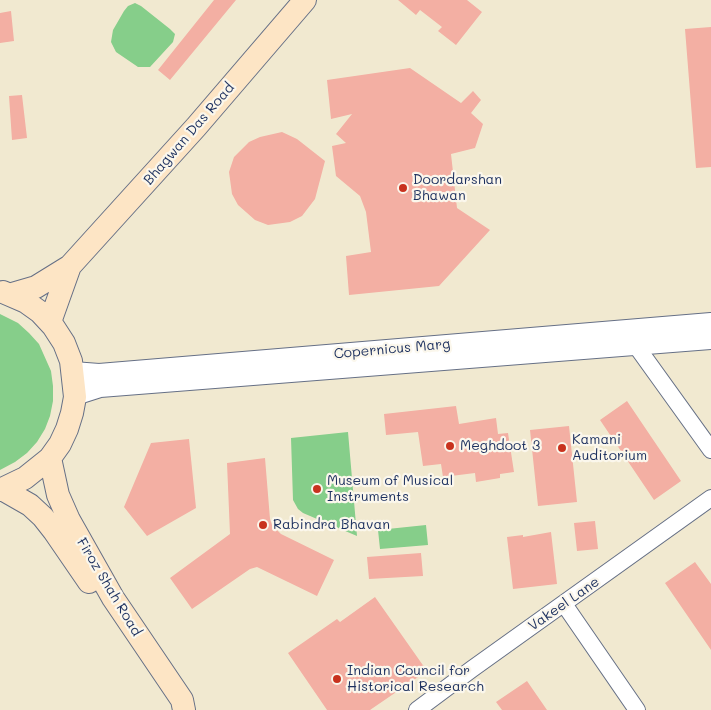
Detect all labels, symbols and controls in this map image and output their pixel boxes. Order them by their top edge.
street label: Bhagwan Das Road [140,80,238,188]
place label: Doordarshan Bhawan [413,172,502,204]
marker: Doordarshan Bhawan [397,182,409,194]
street label: Copernicus Marg [333,336,451,362]
place label: Kamani Auditorium [572,432,647,464]
place label: Meghdoot 3 [460,438,540,454]
marker: Meghdoot 3 [444,440,456,452]
marker: Kamani Auditorium [556,442,568,454]
place label: Museum of Musical Instruments [327,473,453,506]
marker: Museum of Musical Instruments [311,483,323,495]
place label: Rabindra Bhavan [273,517,390,533]
marker: Rabindra Bhavan [257,519,269,531]
street label: Firoz Shah Road [73,535,145,639]
street label: Vakeel Lane [525,573,603,635]
place label: Indian Council for Historical Research [347,663,484,696]
marker: Indian Council for Historical Research [331,673,343,685]

